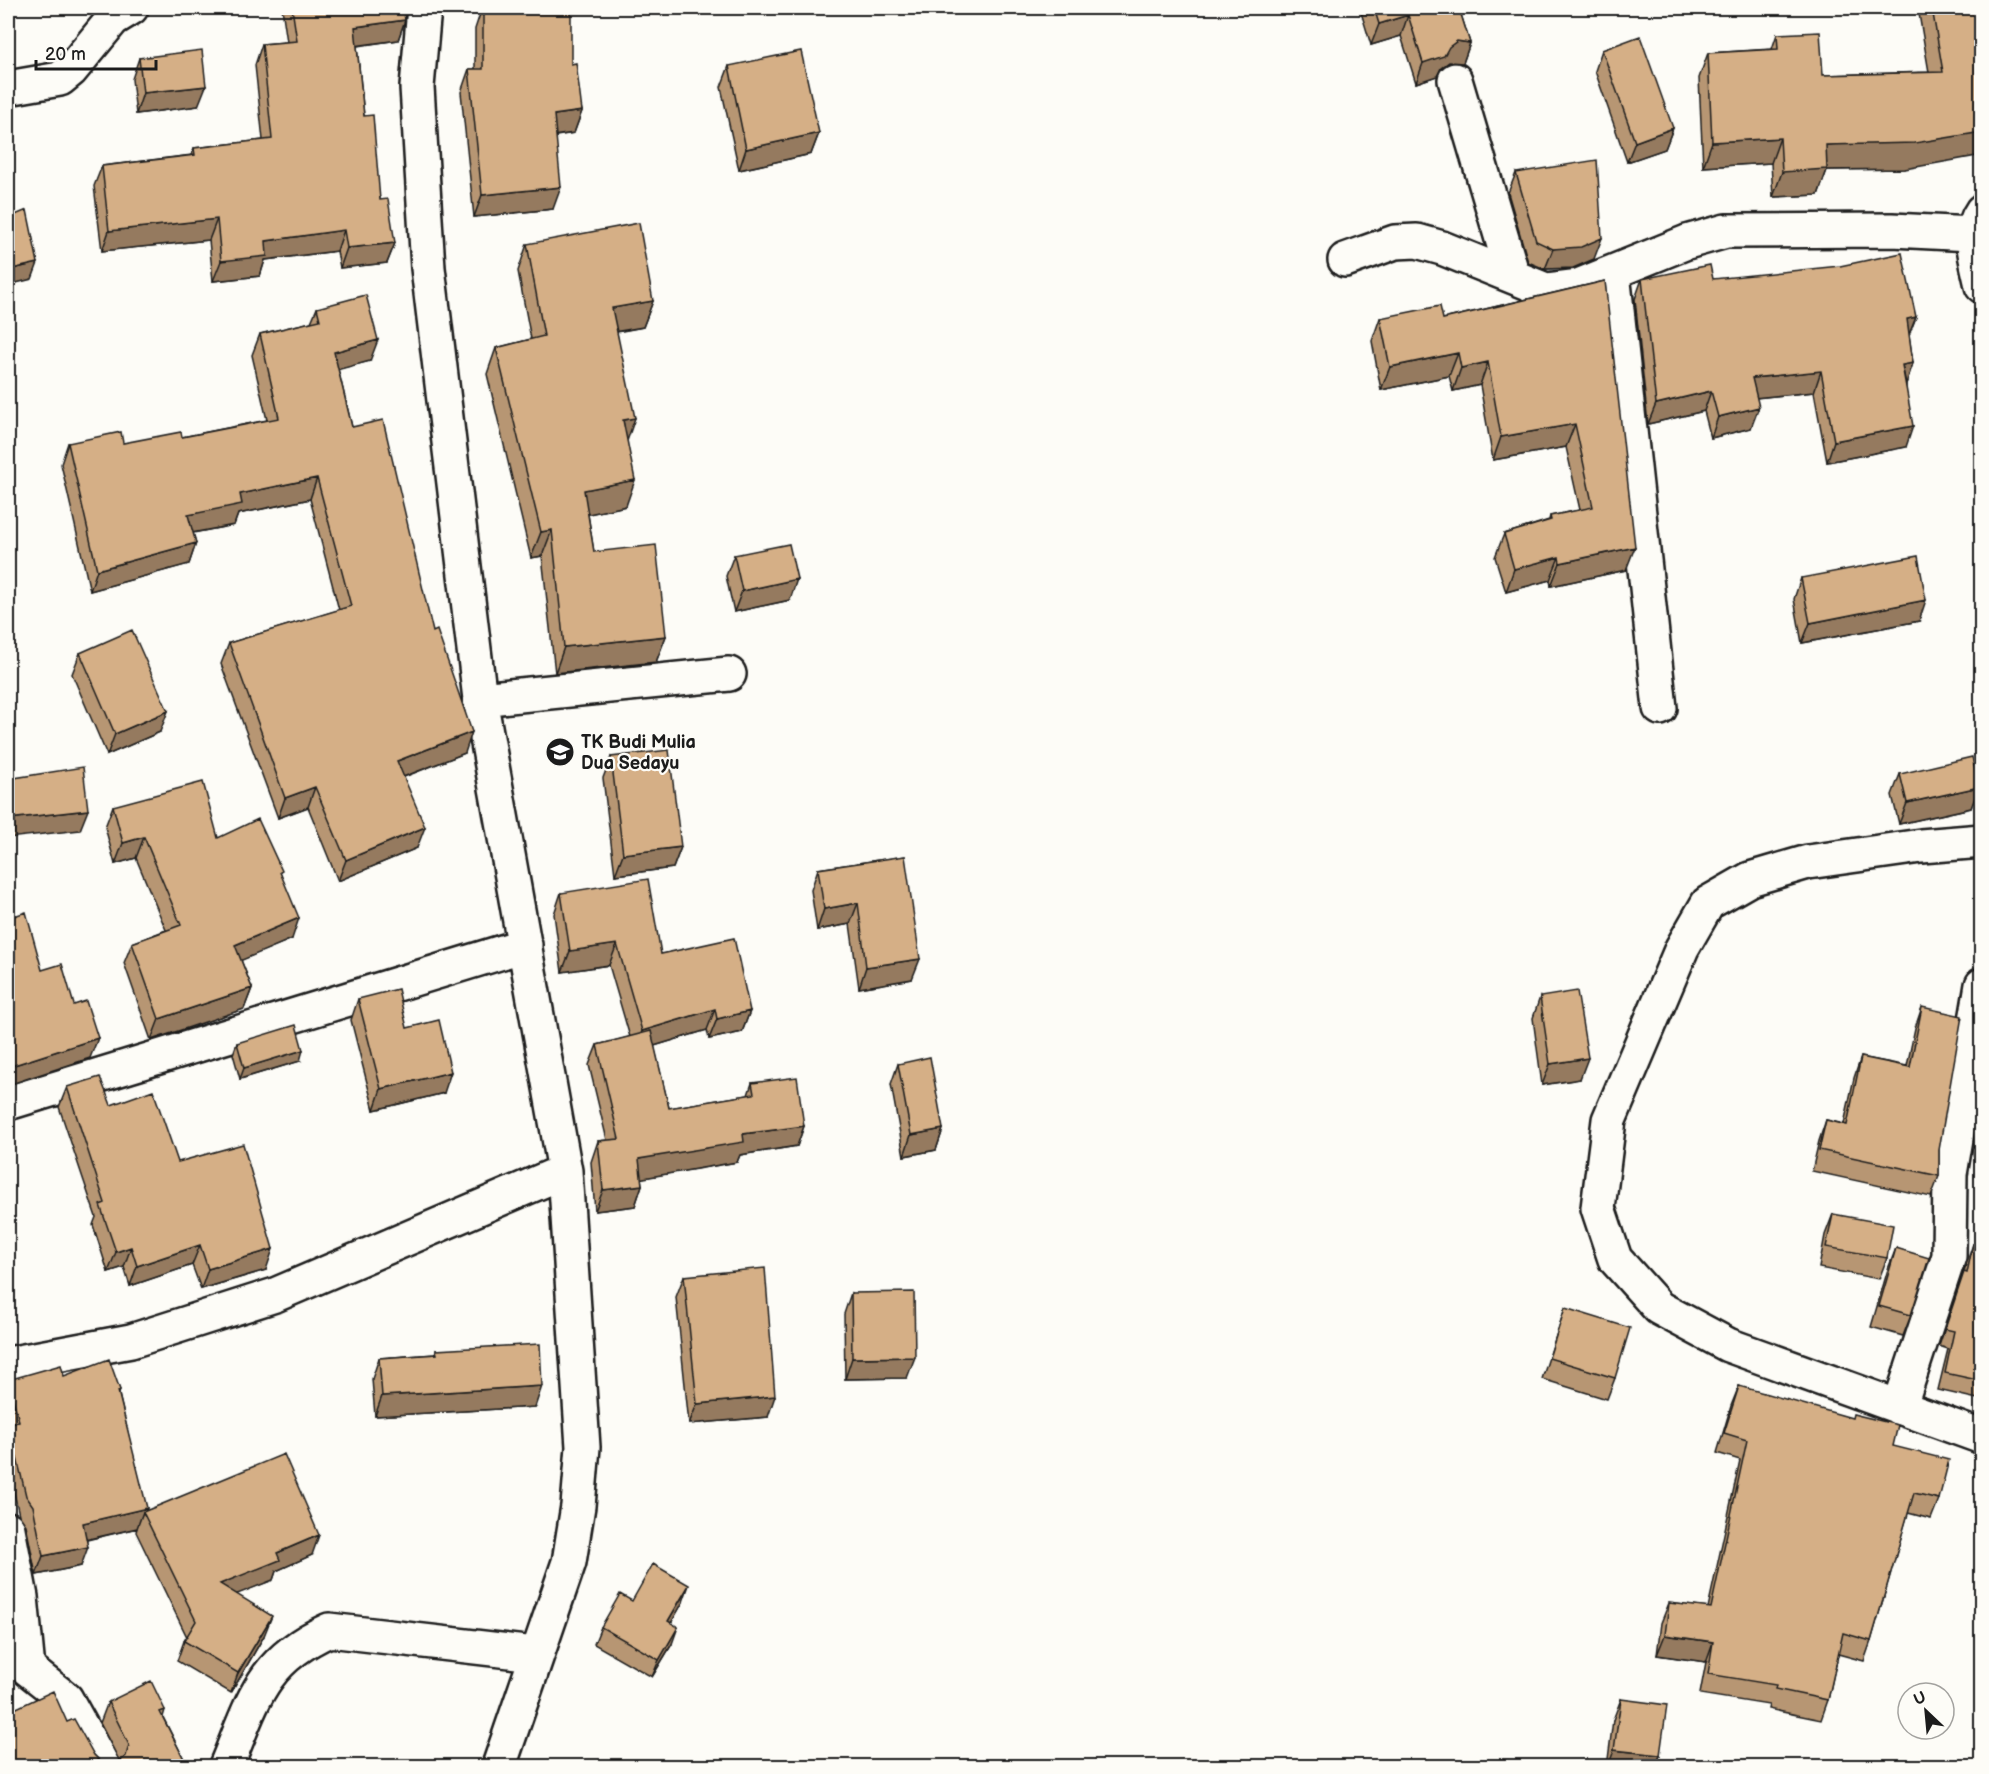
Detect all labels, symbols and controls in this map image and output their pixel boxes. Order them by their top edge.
scale bar [36,33,156,71]
text: 20 m [45,44,86,65]
place label: TK Budi Mulia Dua Sedayu [581,732,696,774]
school or university icon: TK Budi Mulia Dua Sedayu [544,736,576,768]
north arrow [1896,1681,1956,1741]
text: U [1911,1688,1929,1710]

